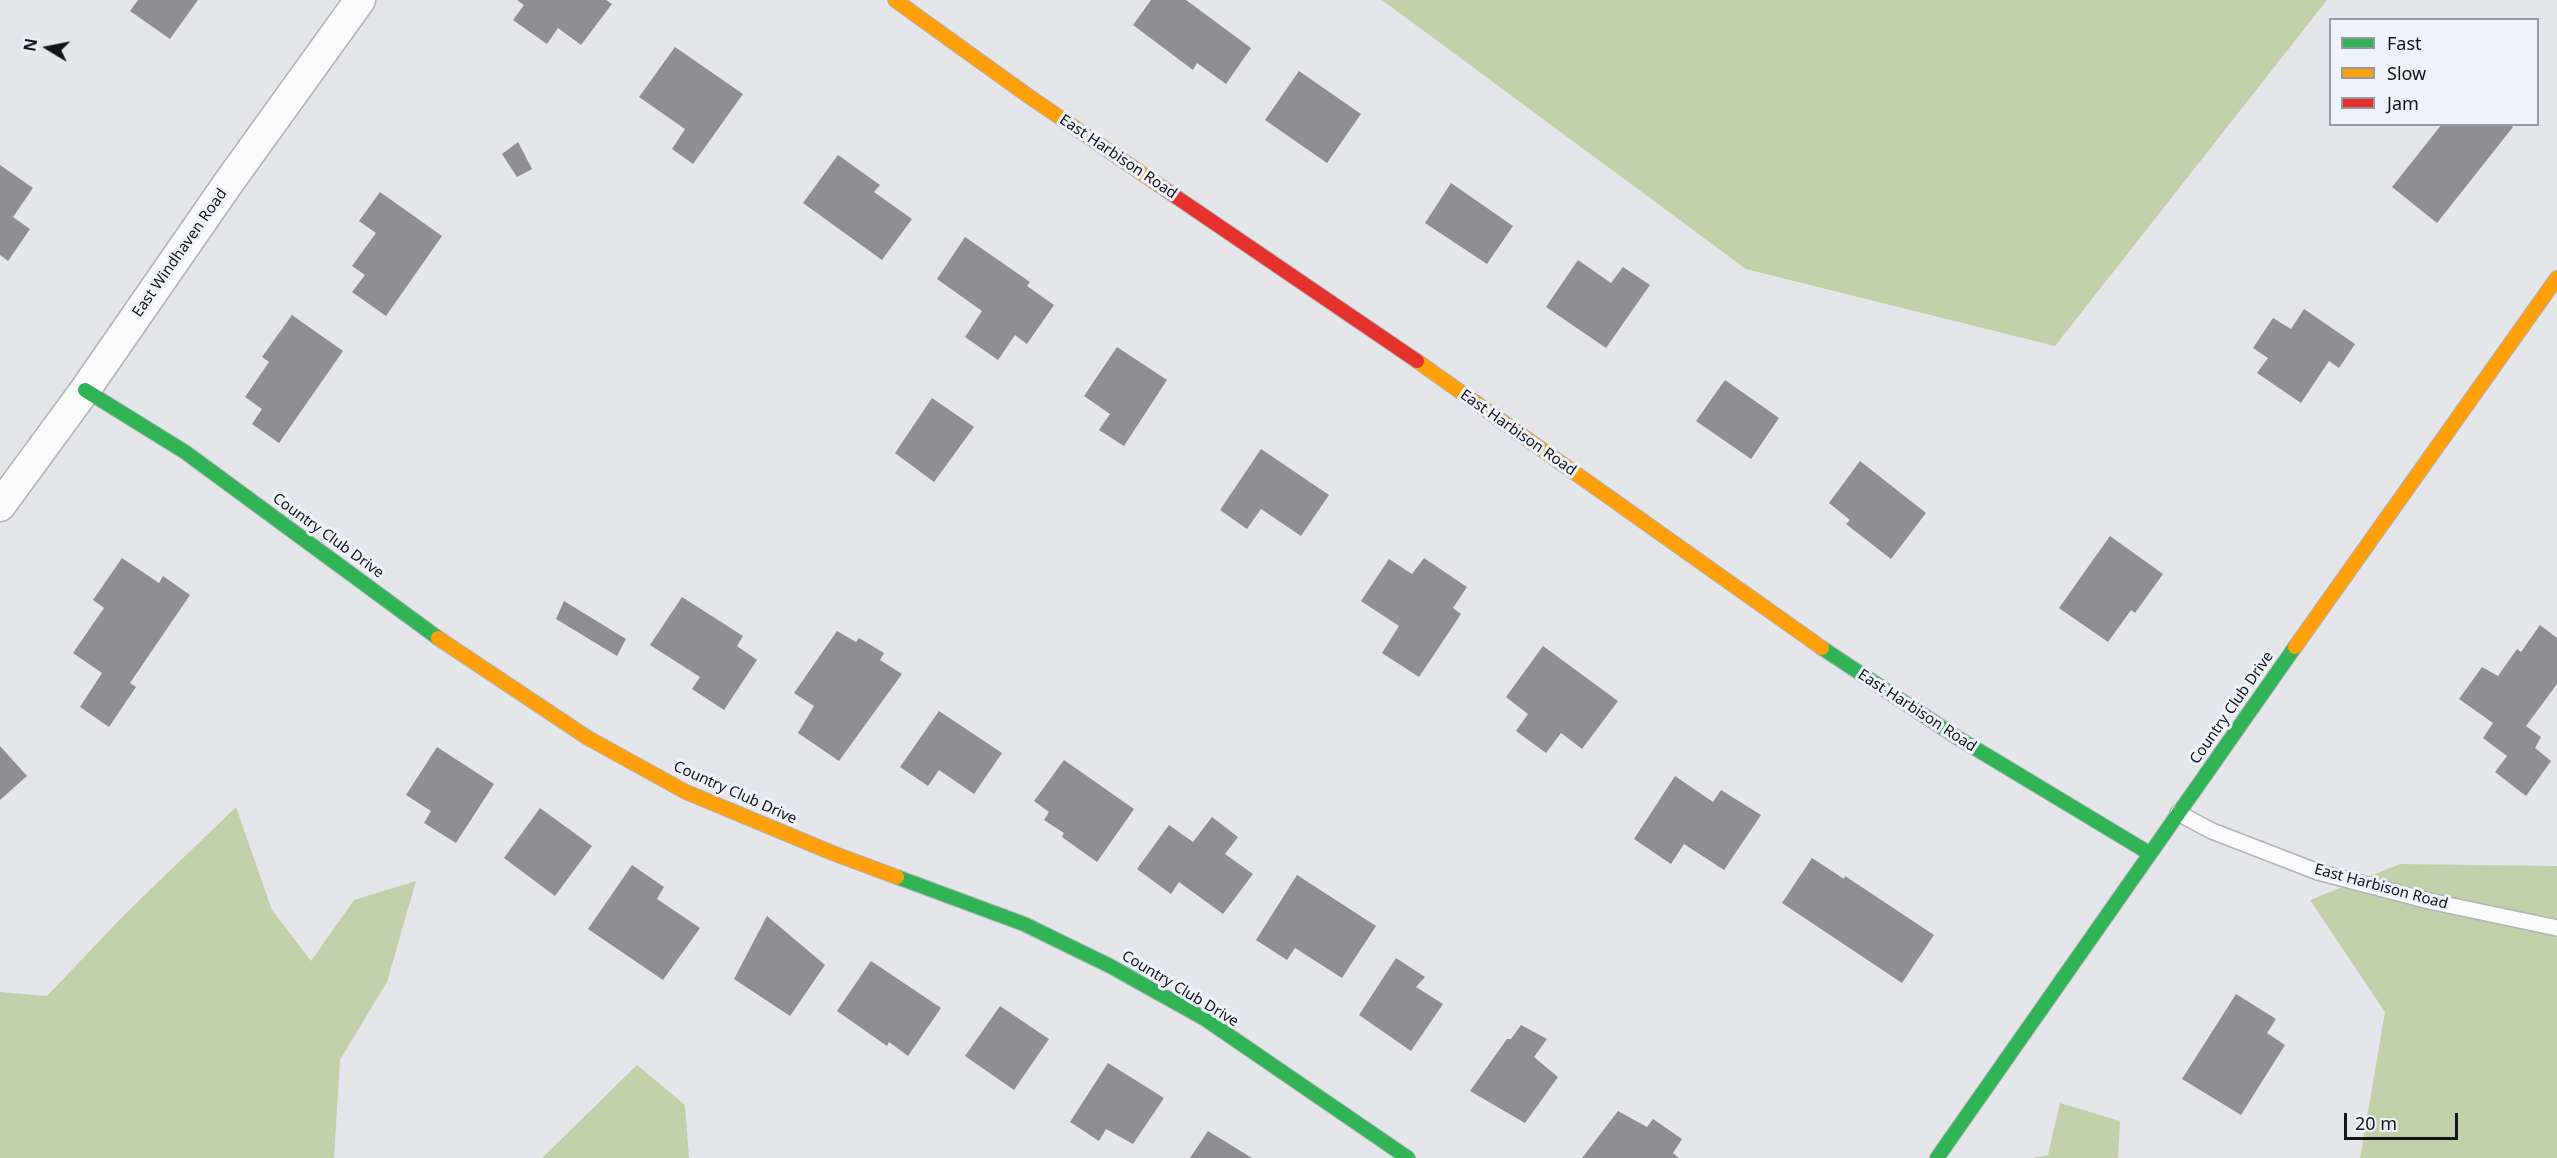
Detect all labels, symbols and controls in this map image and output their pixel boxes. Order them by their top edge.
north arrow [18,18,78,78]
legend [2329,18,2539,126]
text: Fast [2387,31,2422,55]
text: N [18,37,42,53]
text: Slow [2387,61,2426,85]
text: Jam [2387,91,2419,115]
street label: East Harbison Road [1056,111,1180,203]
street label: East Windhaven Road [129,185,231,321]
street label: East Harbison Road [1457,386,1579,480]
street label: Country Club Drive [269,490,387,582]
street label: Country Club Drive [2186,648,2278,768]
street label: East Harbison Road [1854,666,1980,756]
street label: Country Club Drive [671,758,799,828]
street label: East Harbison Road [2312,861,2450,913]
street label: Country Club Drive [1118,947,1242,1031]
scale bar [2347,1101,2461,1139]
text: 20 m [2355,1111,2397,1135]

